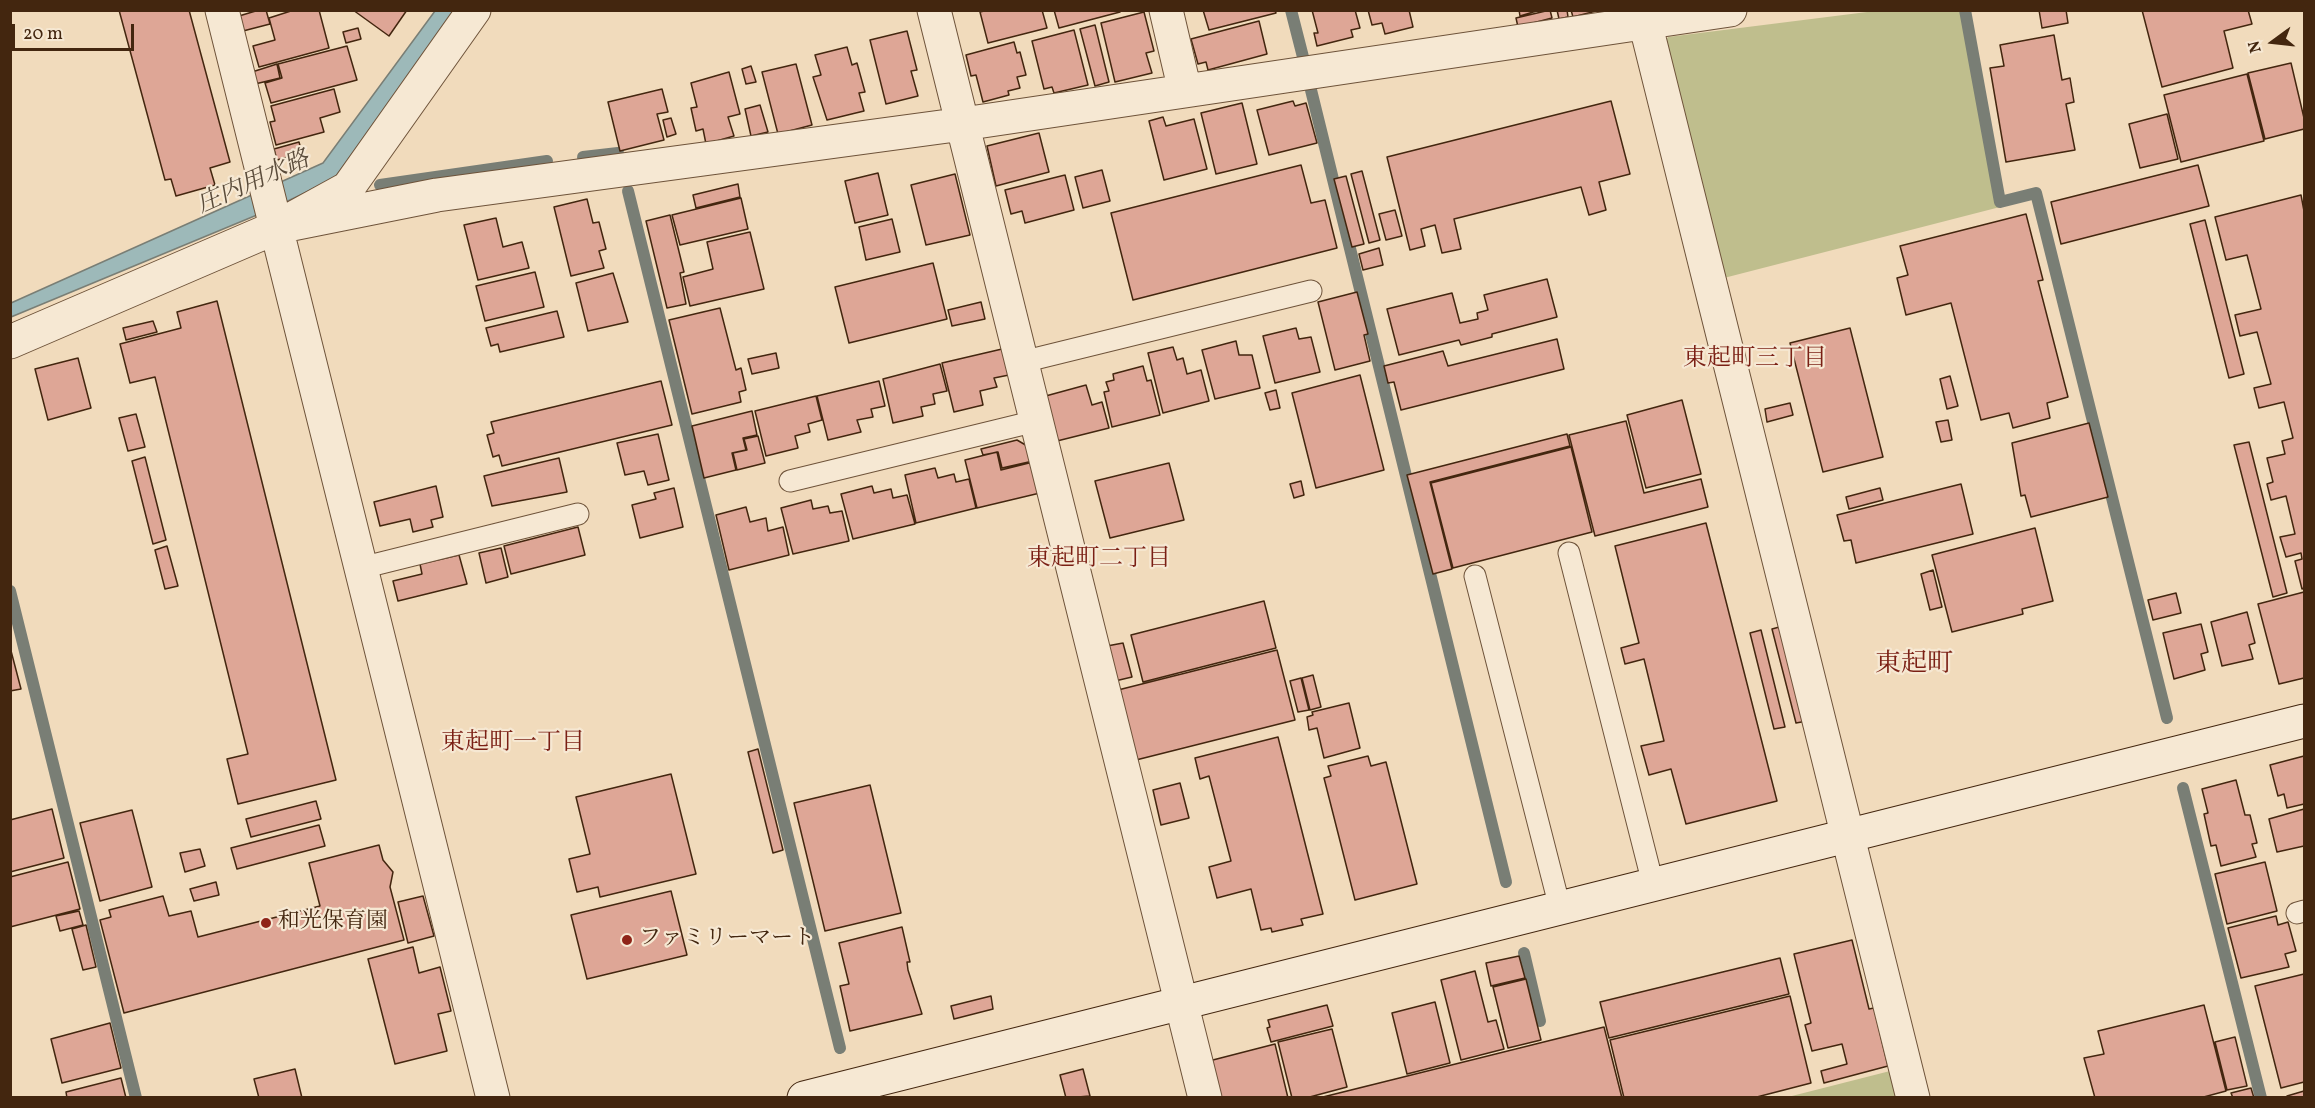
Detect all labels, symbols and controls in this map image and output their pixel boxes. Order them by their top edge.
scale bar [15,12,136,50]
north arrow [2243,12,2303,72]
text: 20 m [23,22,63,47]
text: N [2243,38,2268,55]
water label: 庄内用水路 [193,146,315,222]
district label: 東起町三丁目 [1683,347,1827,375]
district label: 東起町二丁目 [1027,547,1171,575]
district label: 東起町 [1875,650,1953,682]
district label: 東起町一丁目 [441,731,585,759]
place label: 和光保育園 [278,910,388,936]
marker: 和光保育園 [259,916,273,930]
place label: ファミリーマート [639,927,815,953]
marker: ファミリーマート [620,933,634,947]

